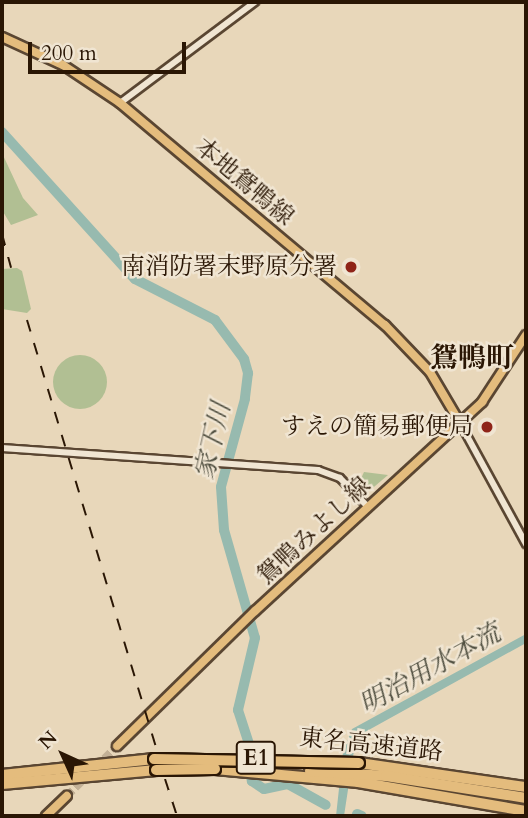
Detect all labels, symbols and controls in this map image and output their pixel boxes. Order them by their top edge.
scale bar [32,28,189,72]
text: 200 m [41,39,97,68]
street label: 本地鴛鴨線 [189,132,299,232]
place label: 南消防署末野原分署 [121,253,337,281]
marker: 南消防署末野原分署 [343,259,359,275]
district label: 鴛鴨町 [430,341,514,375]
water label: 家下川 [189,399,237,483]
place label: すえの簡易郵便局 [281,413,473,441]
marker: すえの簡易郵便局 [479,419,495,435]
street label: 鴛鴨みよし線 [252,471,376,591]
water label: 明治用水本流 [354,618,506,720]
north arrow [28,720,98,790]
street label: 東名高速道路 [298,723,444,767]
text: N [33,725,63,755]
road number: E1 [235,738,277,778]

